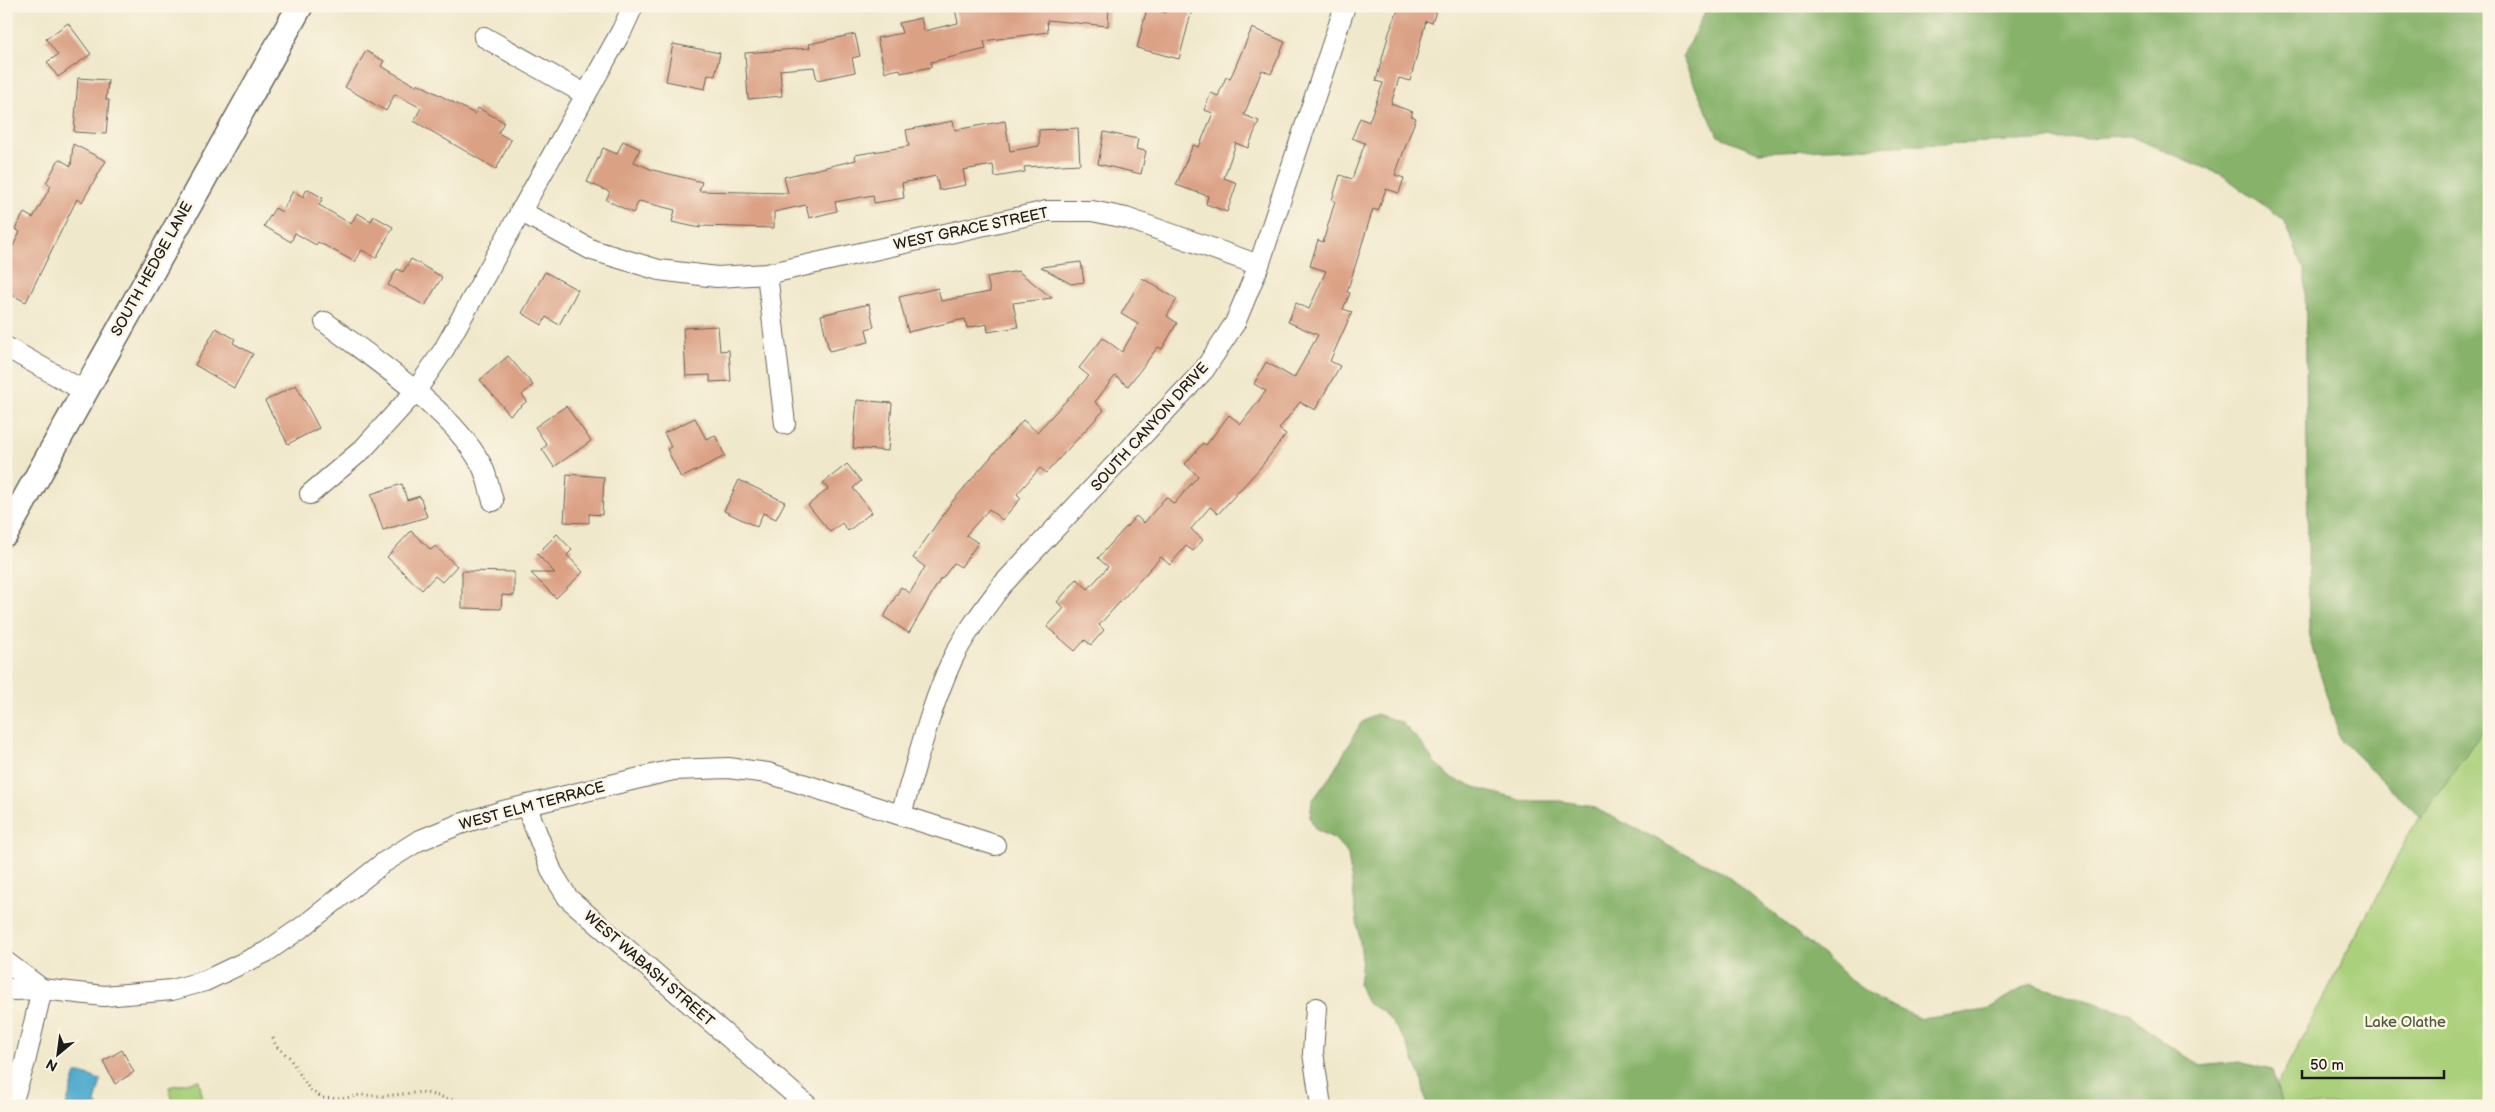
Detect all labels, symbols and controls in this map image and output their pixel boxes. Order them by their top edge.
street label: SOUTH HEDGE LANE [107,198,197,340]
street label: WEST GRACE STREET [892,203,1050,255]
street label: SOUTH CANYON DRIVE [1087,359,1213,495]
street label: WEST ELM TERRACE [457,777,607,835]
street label: WEST WABASH STREET [580,907,718,1031]
park label: Lake Olathe [2364,1013,2446,1032]
north arrow [32,1030,82,1080]
scale bar [2302,1047,2445,1079]
text: N [43,1055,61,1075]
text: 50 m [2310,1056,2344,1075]

